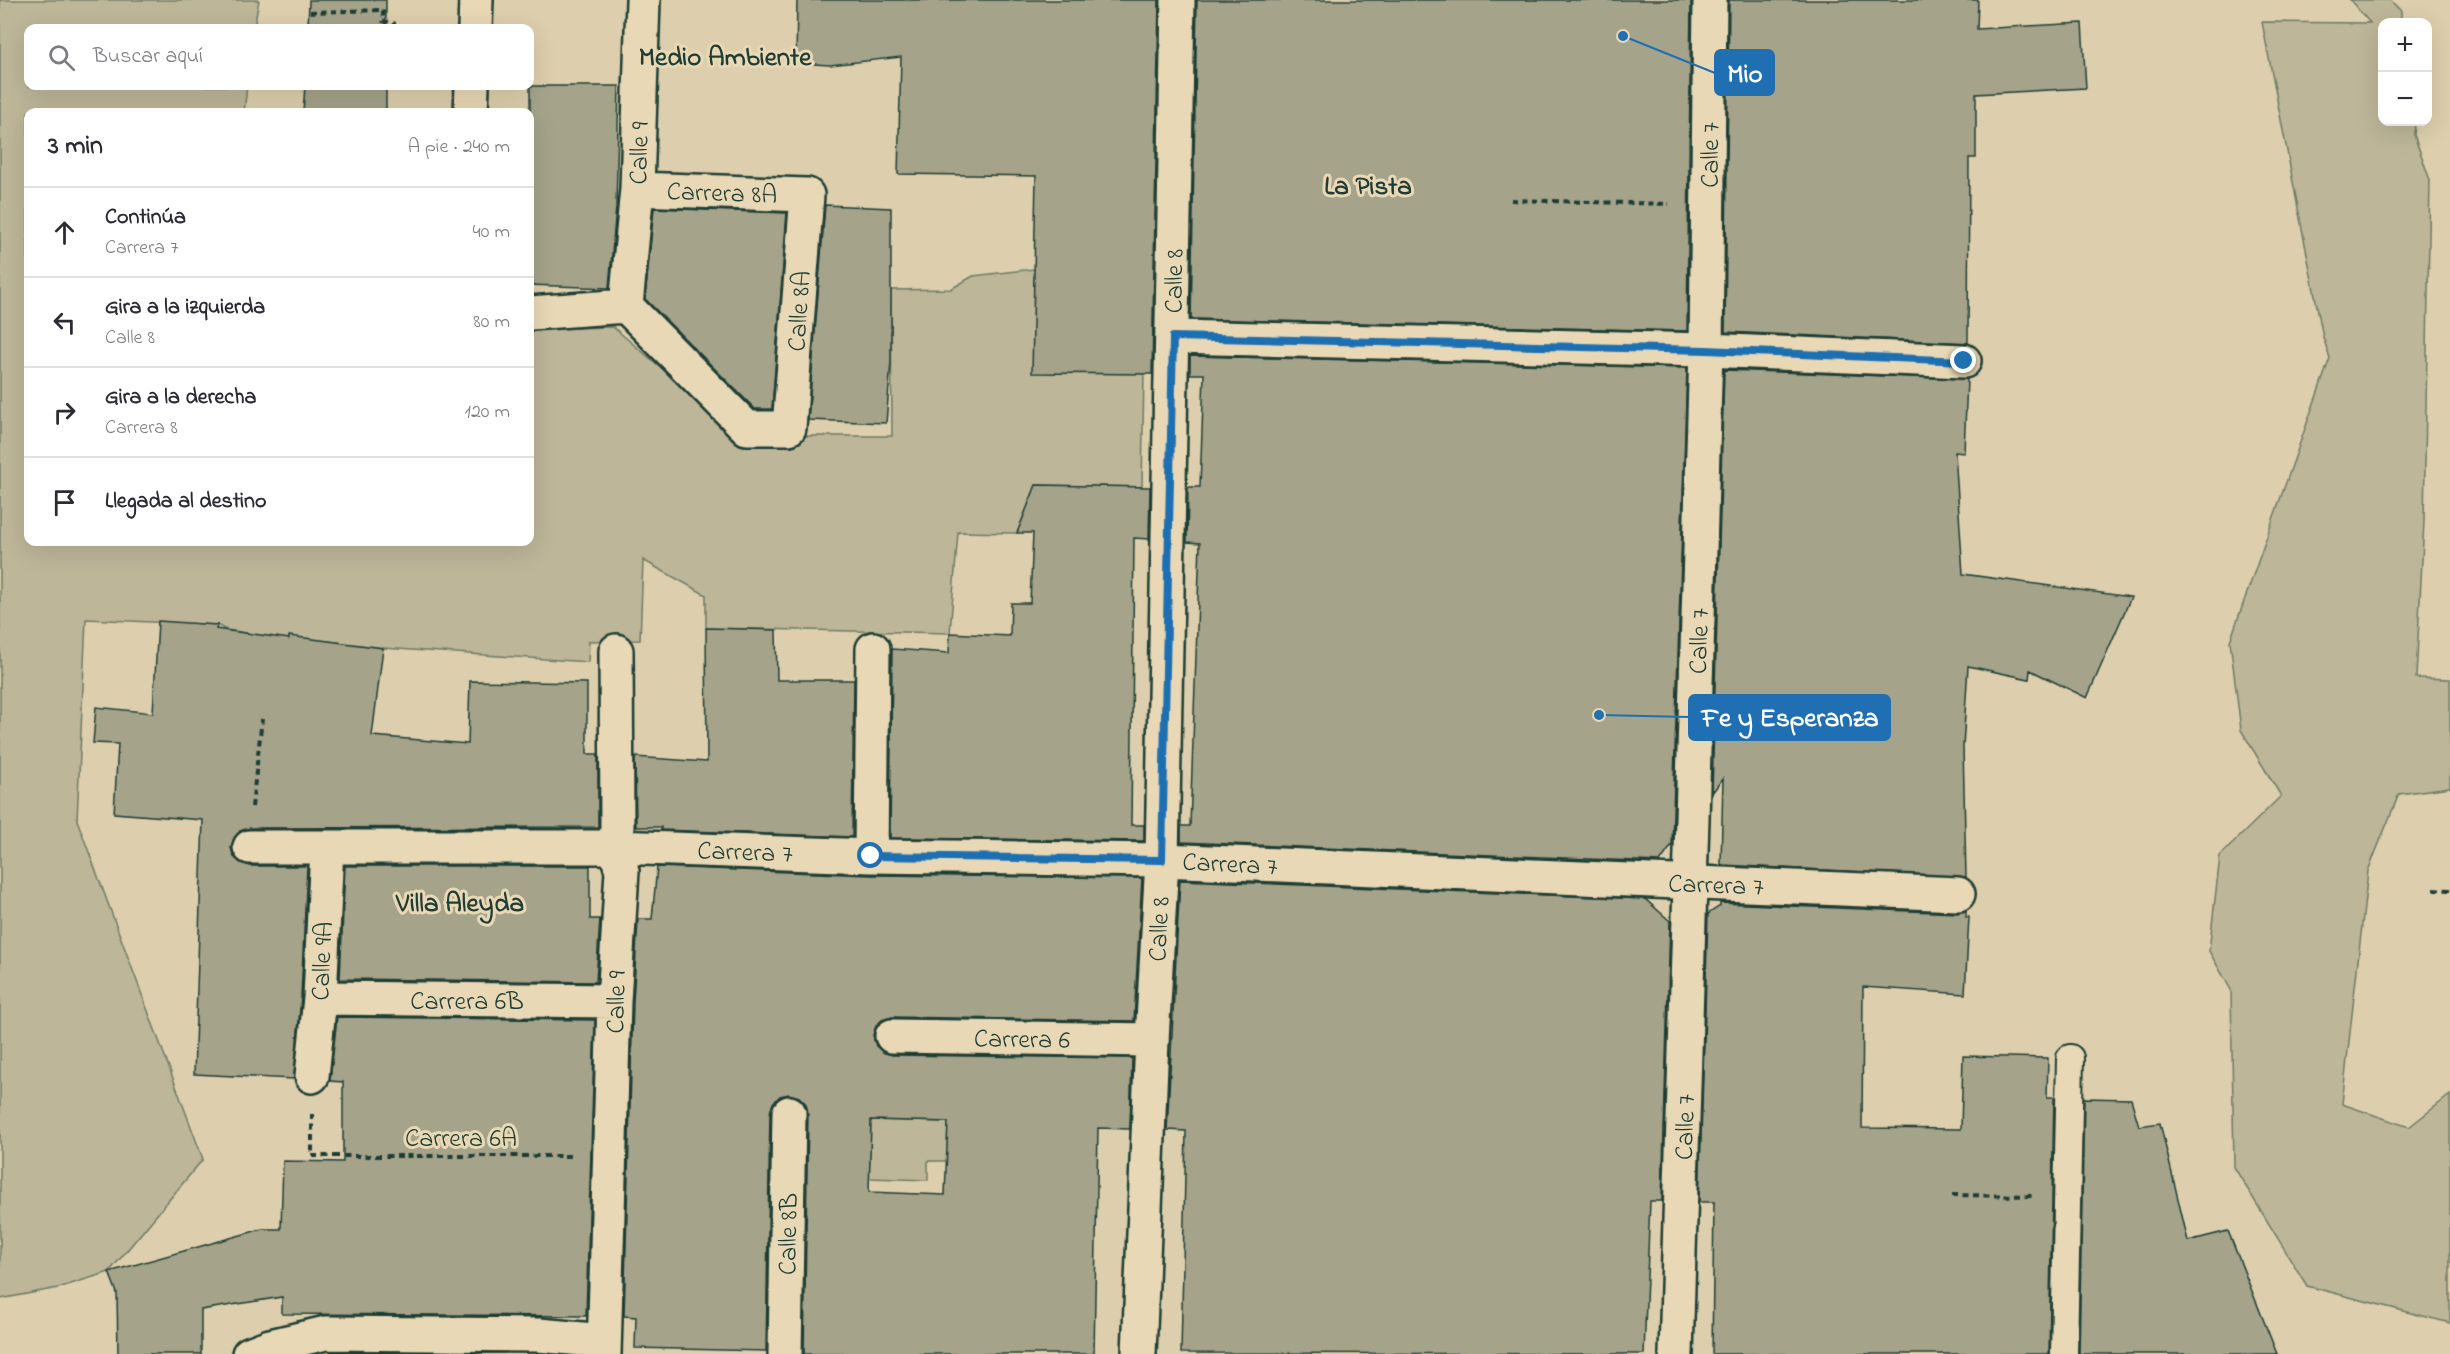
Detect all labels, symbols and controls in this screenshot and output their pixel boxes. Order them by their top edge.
map controls [2378,18,2432,126]
button: + [2378,18,2432,72]
search box [24,24,534,90]
district label: Medio Ambiente [639,39,812,78]
icon: search [45,41,78,74]
text: Buscar aquí [93,41,203,73]
callout: Mio [1715,50,1774,95]
text: Mio [1727,56,1763,95]
button: − [2378,72,2432,126]
street label: Calle 9 [621,121,661,185]
street label: Calle 7 [1692,121,1732,188]
text: 3 min [48,128,103,166]
text: A pie · 240 m [408,133,510,162]
district label: La Pista [1324,168,1412,207]
street label: Carrera 8A [666,174,778,216]
text: Continúa [105,202,186,234]
icon: ahead [48,216,81,249]
text: 40 m [473,218,510,247]
text: Carrera 7 [105,234,178,263]
street label: Calle 8 [1156,248,1196,314]
street label: Calle 8A [779,269,823,353]
text: Gira a la izquierda [105,292,265,324]
icon: left [48,306,81,339]
text: 80 m [473,308,510,337]
text: Calle 8 [105,324,155,353]
route end [1950,347,1976,373]
text: Gira a la derecha [105,382,256,414]
icon: right [48,396,81,429]
text: 120 m [465,398,510,427]
text: Carrera 8 [105,414,178,443]
icon: arrive [48,486,81,519]
text: Llegada al destino [105,486,266,518]
street label: Calle 7 [1681,607,1721,675]
callout: Fe y Esperanza [1689,695,1890,740]
text: Fe y Esperanza [1699,700,1879,739]
street label: Carrera 7 [697,833,794,875]
route start [857,842,883,868]
street label: Carrera 7 [1181,845,1279,887]
street label: Carrera 7 [1668,866,1765,908]
district label: Villa Aleyda [395,885,524,924]
street label: Calle 8 [1140,895,1182,963]
street label: Calle 9A [303,921,345,1002]
street label: Calle 9 [598,970,638,1034]
street label: Carrera 6B [410,984,524,1022]
street label: Carrera 6 [974,1021,1070,1061]
street label: Calle 7 [1667,1093,1707,1161]
street label: Carrera 6A [405,1121,517,1159]
street label: Calle 8B [770,1193,810,1276]

